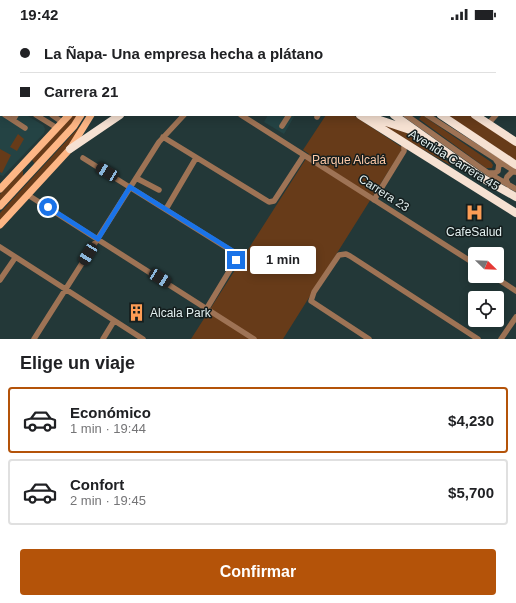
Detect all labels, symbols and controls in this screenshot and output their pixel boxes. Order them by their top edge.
text: 19:42 [20,6,58,23]
text: La Ñapa- Una empresa hecha a plátano [44,45,323,62]
text: Carrera 21 [44,83,118,100]
street label: Avenida Carrera 45 [406,127,502,194]
park label: Parque Alcalá [312,153,386,167]
car [94,161,120,183]
street label: Carrera 23 [356,172,412,215]
route start [39,198,57,216]
hospital icon: CafeSalud [464,203,484,223]
place label: CafeSalud [446,225,502,239]
car [77,241,99,267]
callout: 1 min [250,246,316,274]
north arrow [468,247,504,283]
map controls [468,247,504,327]
route end [227,251,245,269]
text: 1 min [266,252,300,267]
car [147,267,173,289]
button: locate [468,291,504,327]
building icon: Alcala Park [127,303,147,323]
place label: Alcala Park [150,306,212,320]
text: Elige un viaje [20,353,135,373]
icon: car [22,402,58,438]
text: Económico [70,404,151,421]
text: $4,230 [448,412,494,429]
text: 1 min · 19:44 [70,421,146,436]
icon: car [22,474,58,510]
text: Confort [70,476,124,493]
text: $5,700 [448,484,494,501]
text: 2 min · 19:45 [70,493,146,508]
button: Confirmar [20,549,496,595]

